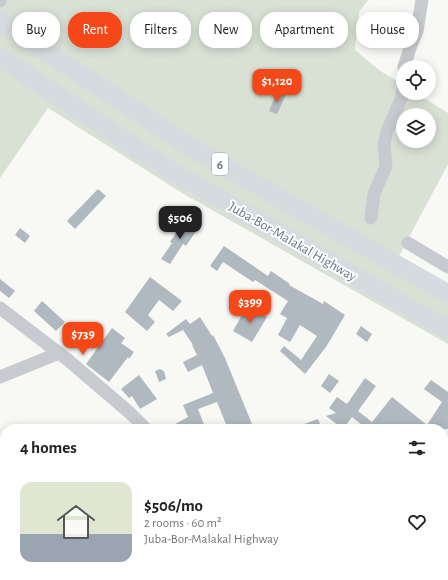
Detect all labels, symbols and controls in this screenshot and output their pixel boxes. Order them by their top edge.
chip: Buy [12,12,60,48]
chip: Rent [68,12,122,48]
chip: Filters [130,12,191,48]
chip: New [199,12,252,48]
chip: Apartment [260,12,348,48]
chip: House [356,12,419,48]
map controls [396,60,436,148]
button: locate [396,60,436,100]
pin: $1,120 [244,69,310,103]
text: $1,120 [261,75,293,88]
button: layers [396,108,436,148]
road number: 6 [212,153,228,175]
street label: Juba-Bor-Malakal Highway [226,200,359,284]
pin: $506 [156,206,204,240]
text: $506 [168,212,192,225]
pin: $399 [226,290,274,324]
text: $399 [238,296,262,309]
pin: $739 [59,322,107,356]
text: $739 [71,328,95,341]
icon: filters [406,437,428,459]
text: 4 homes [20,439,77,456]
text: $506/mo [144,497,203,514]
icon: home [52,498,100,546]
icon: heart [406,511,428,533]
text: 2 rooms · 60 m² [144,517,221,530]
text: Juba-Bor-Malakal Highway [144,533,279,546]

